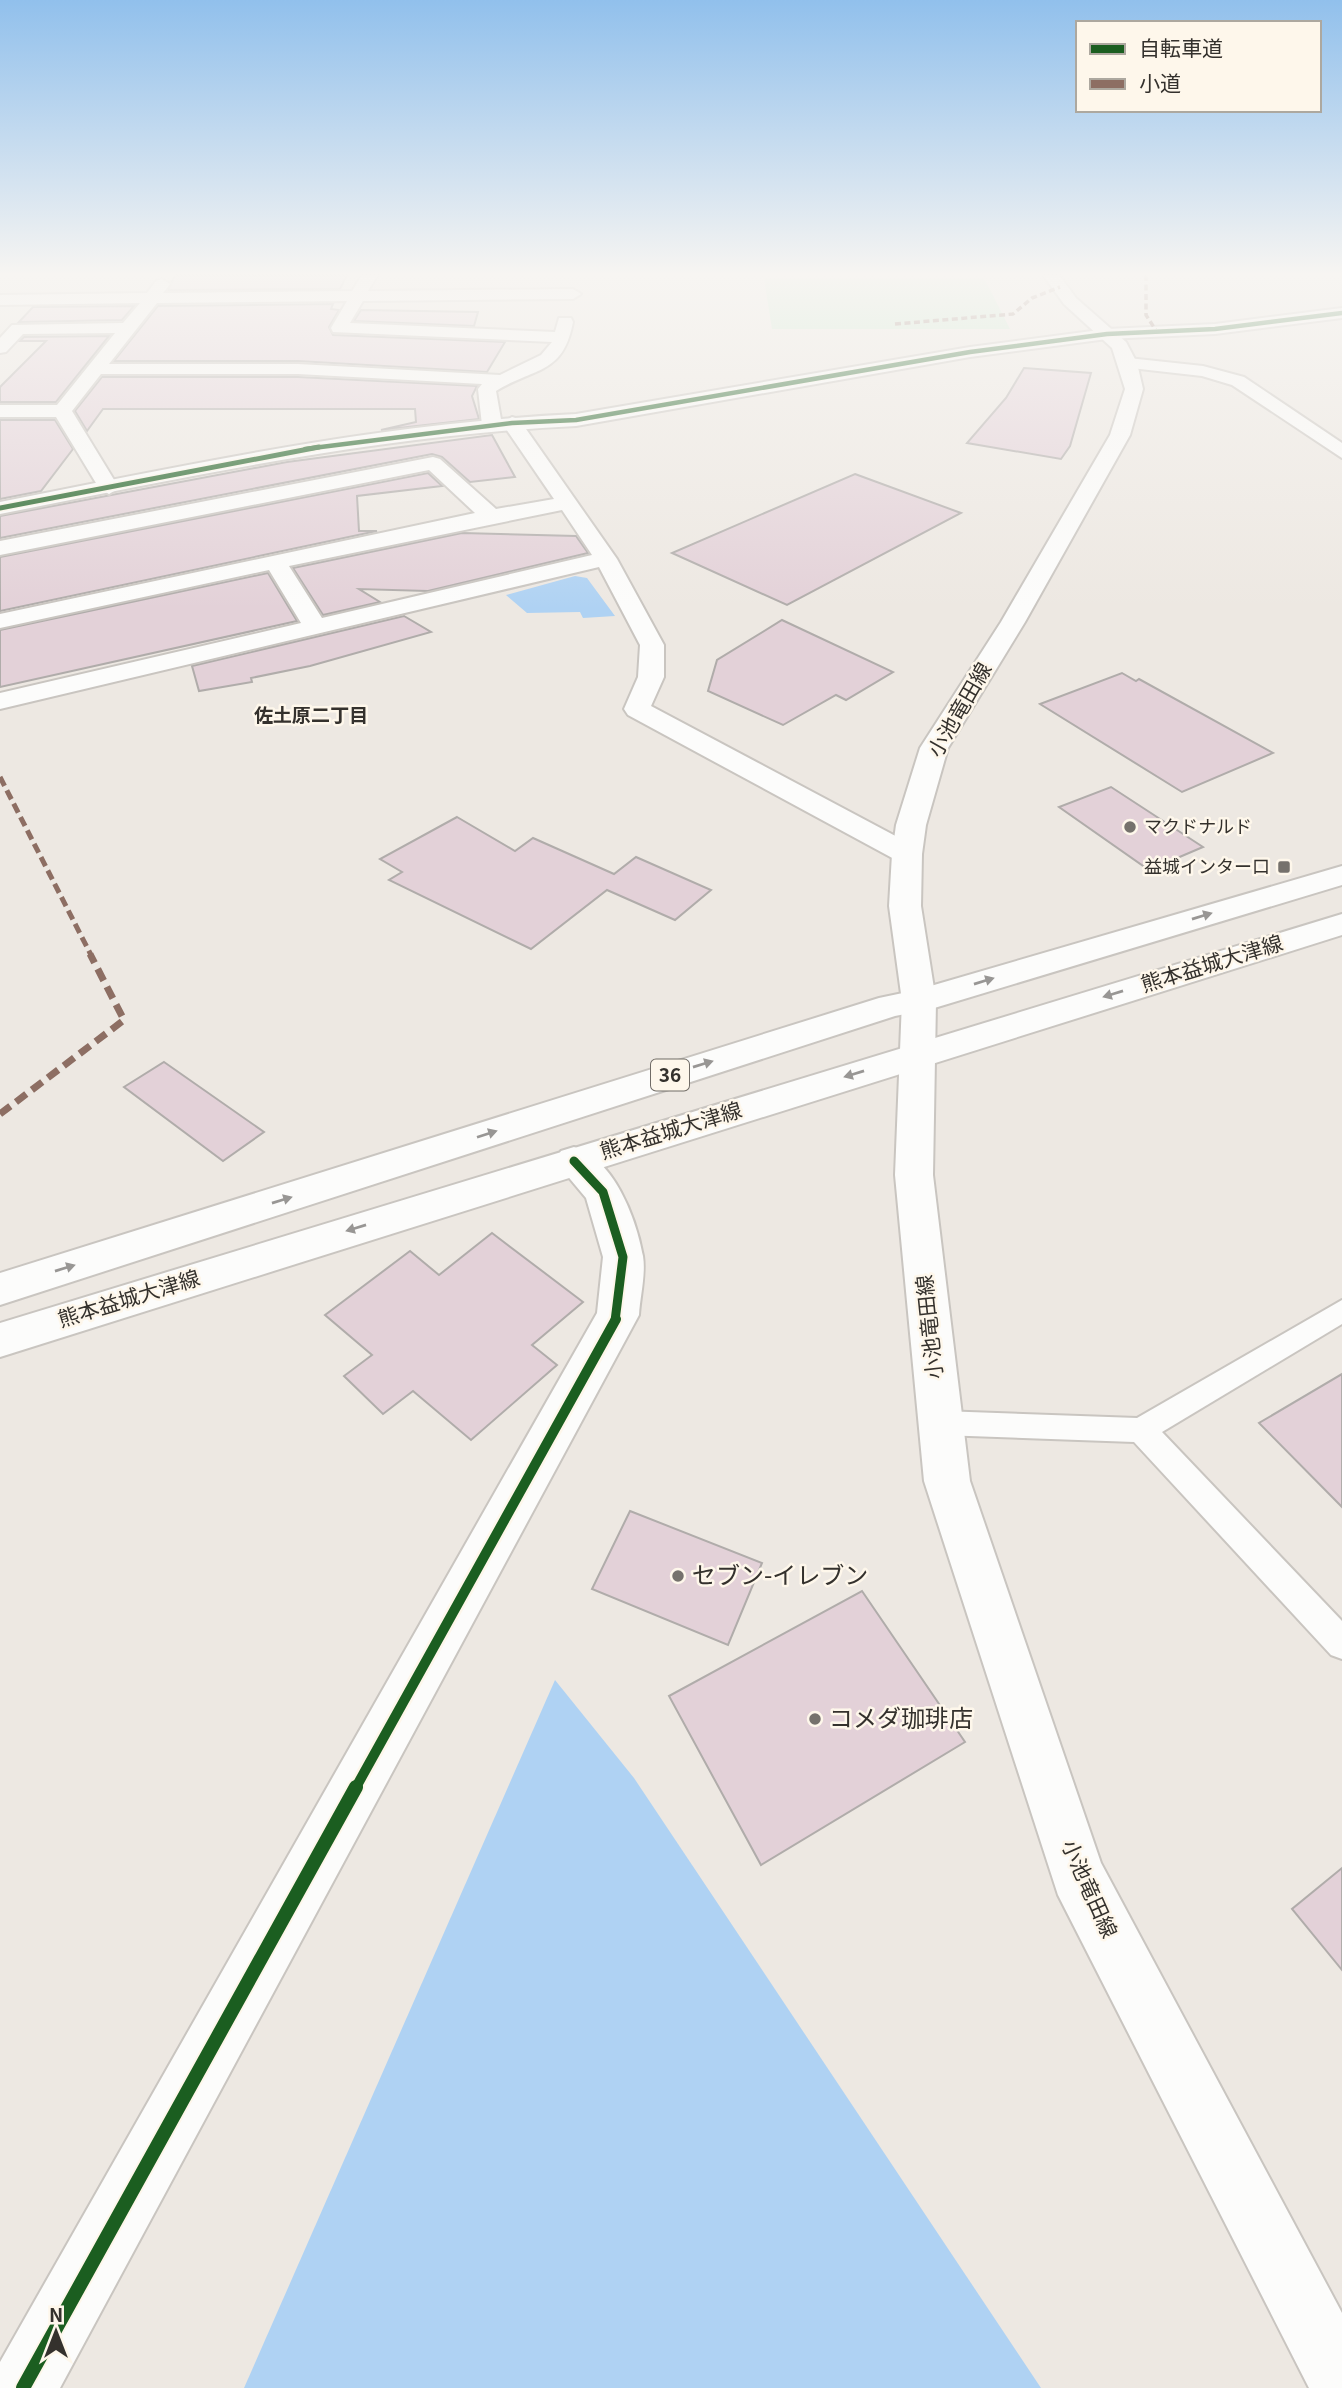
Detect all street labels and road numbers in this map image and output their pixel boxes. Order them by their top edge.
street label: 小池竜田線 [919,656,998,762]
street label: 熊本益城大津線 [1137,926,1286,998]
road number: 36 [651,1060,689,1091]
street label: 熊本益城大津線 [596,1093,745,1165]
street label: 熊本益城大津線 [54,1261,203,1333]
street label: 小池竜田線 [908,1273,948,1381]
street label: 小池竜田線 [1056,1834,1126,1942]

